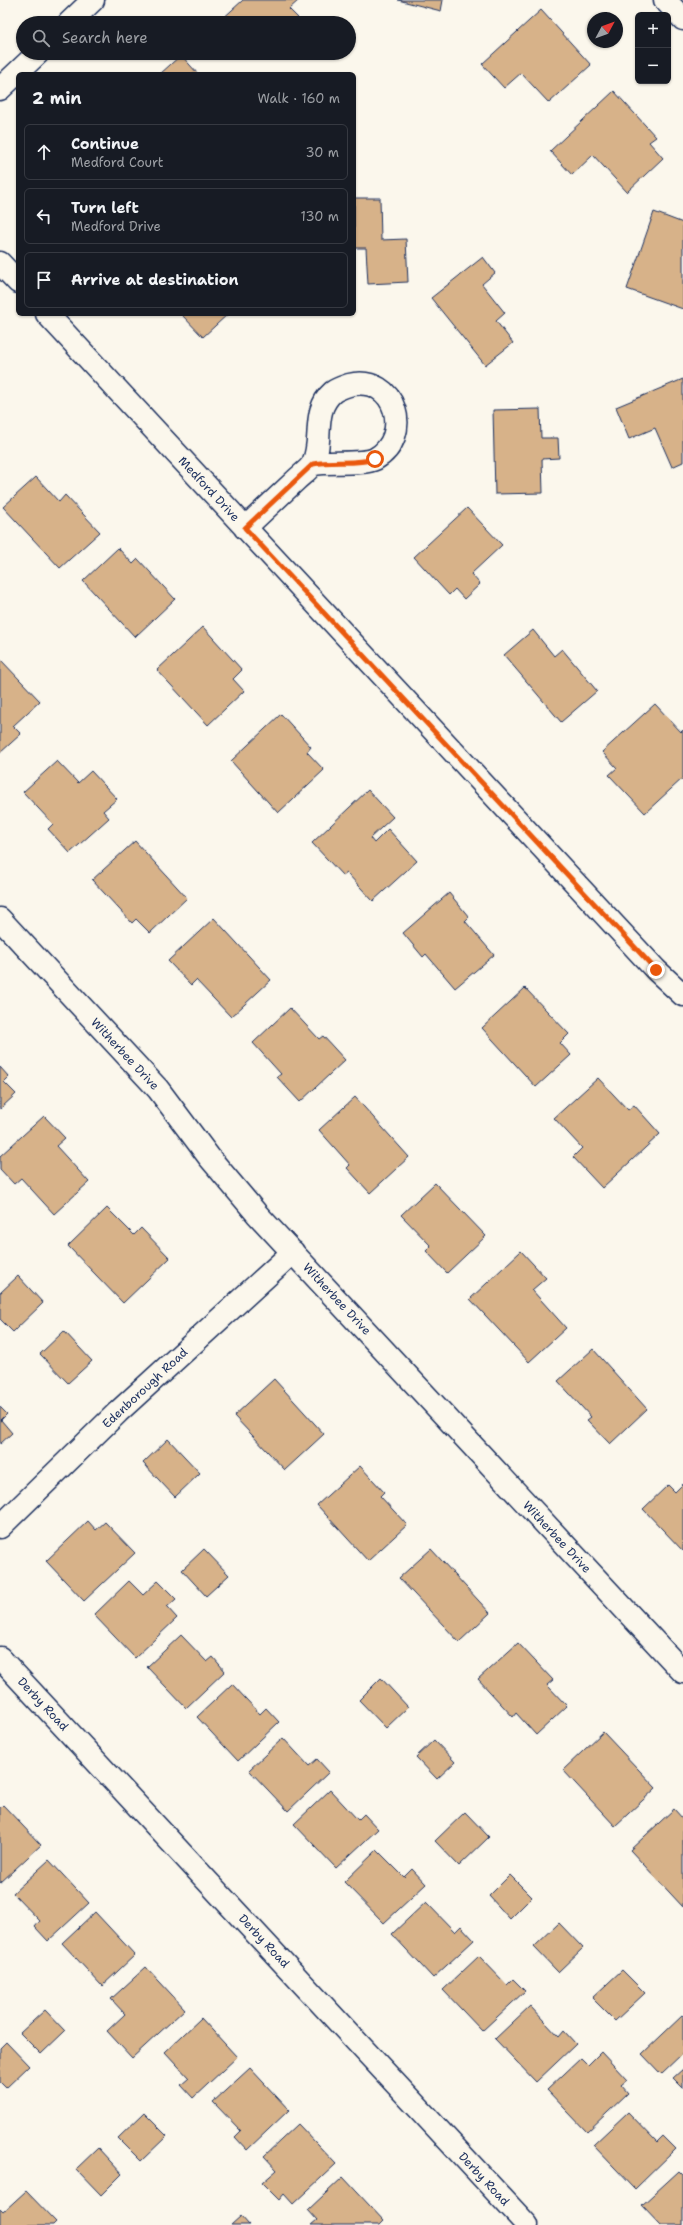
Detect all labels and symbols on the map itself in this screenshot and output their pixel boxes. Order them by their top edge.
north arrow [587,12,623,48]
route start [366,450,384,468]
street label: Medford Drive [175,453,243,525]
route end [647,961,665,979]
street label: Witherbee Drive [87,1015,163,1094]
street label: Witherbee Drive [299,1260,375,1339]
street label: Edenborough Road [99,1344,191,1432]
street label: Witherbee Drive [519,1498,595,1577]
street label: Derby Road [14,1674,72,1735]
street label: Derby Road [235,1911,293,1972]
street label: Derby Road [455,2149,513,2210]

